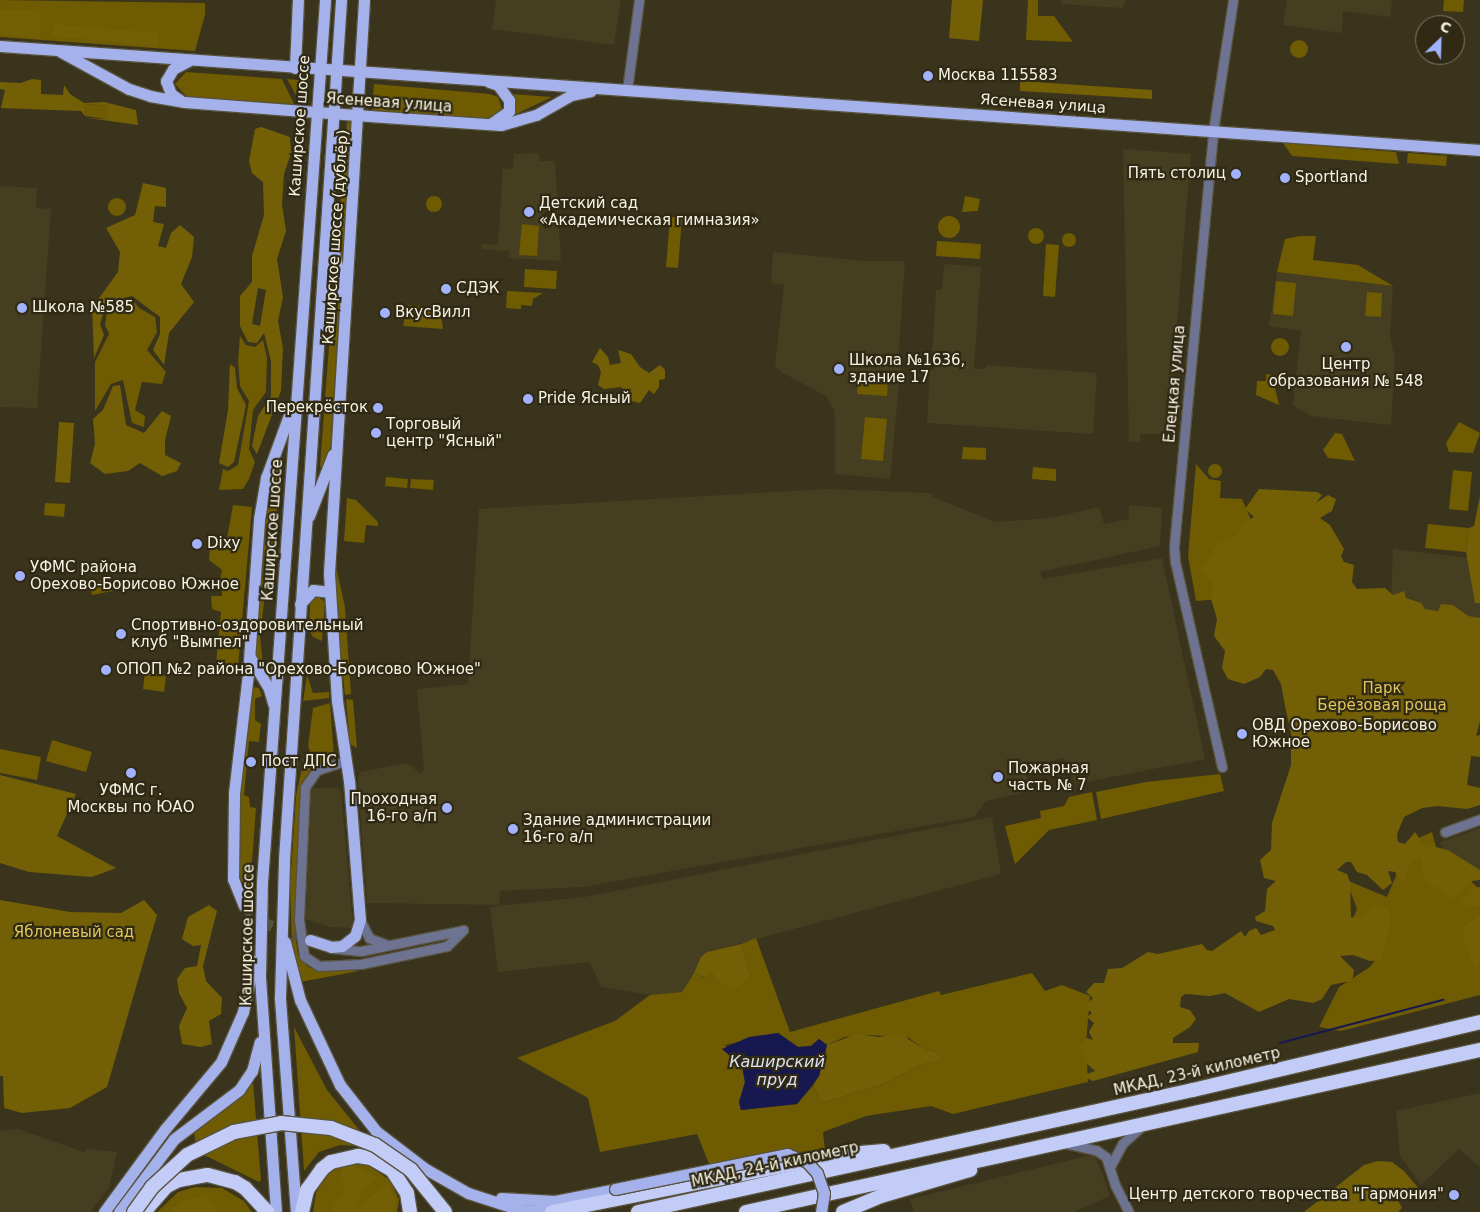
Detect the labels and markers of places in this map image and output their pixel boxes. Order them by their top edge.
place label: Москва 115583 [938,67,1057,85]
marker: Москва 115583 [922,70,934,82]
place label: Пять столиц [1128,165,1226,183]
marker: Пять столиц [1230,168,1242,180]
place label: Sportland [1295,169,1368,187]
marker: Sportland [1279,172,1291,184]
place label: Детский сад «Академическая гимназия» [539,194,760,229]
marker: Детский сад «Академическая гимназия» [523,206,535,218]
place label: СДЭК [456,280,499,298]
marker: СДЭК [440,283,452,295]
place label: Школа №585 [32,299,134,317]
marker: Школа №585 [16,302,28,314]
place label: ВкусВилл [395,304,471,322]
marker: ВкусВилл [379,307,391,319]
marker: Центр образования № 548 [1340,341,1352,353]
place label: Школа №1636, здание 17 [849,351,965,386]
place label: Центр образования № 548 [1269,355,1423,390]
marker: Школа №1636, здание 17 [833,363,845,375]
place label: Pride Ясный [538,390,631,408]
marker: Pride Ясный [522,393,534,405]
place label: Перекрёсток [266,399,368,417]
marker: Перекрёсток [372,402,384,414]
place label: Торговый центр "Ясный" [386,415,502,450]
marker: Торговый центр "Ясный" [370,427,382,439]
place label: Dixy [207,535,240,553]
marker: Dixy [191,538,203,550]
place label: УФМС района Орехово-Борисово Южное [30,558,239,593]
marker: УФМС района Орехово-Борисово Южное [14,570,26,582]
place label: Спортивно-оздоровительный клуб "Вымпел" [131,616,363,651]
marker: Спортивно-оздоровительный клуб "Вымпел" [115,628,127,640]
place label: ОПОП №2 района "Орехово-Борисово Южное" [116,661,481,679]
marker: ОПОП №2 района "Орехово-Борисово Южное" [100,664,112,676]
place label: ОВД Орехово-Борисово Южное [1252,716,1437,751]
marker: ОВД Орехово-Борисово Южное [1236,728,1248,740]
place label: Пост ДПС [261,753,337,771]
marker: Пост ДПС [245,756,257,768]
place label: Пожарная часть № 7 [1008,759,1089,794]
marker: УФМС г. Москвы по ЮАО [125,767,137,779]
marker: Пожарная часть № 7 [992,771,1004,783]
place label: УФМС г. Москвы по ЮАО [68,781,194,816]
place label: Проходная 16-го а/п [351,790,437,825]
marker: Проходная 16-го а/п [441,802,453,814]
place label: Здание администрации 16-го а/п [523,811,711,846]
marker: Здание администрации 16-го а/п [507,823,519,835]
place label: Центр детского творчества "Гармония" [1129,1186,1444,1204]
marker: Центр детского творчества "Гармония" [1448,1189,1460,1201]

